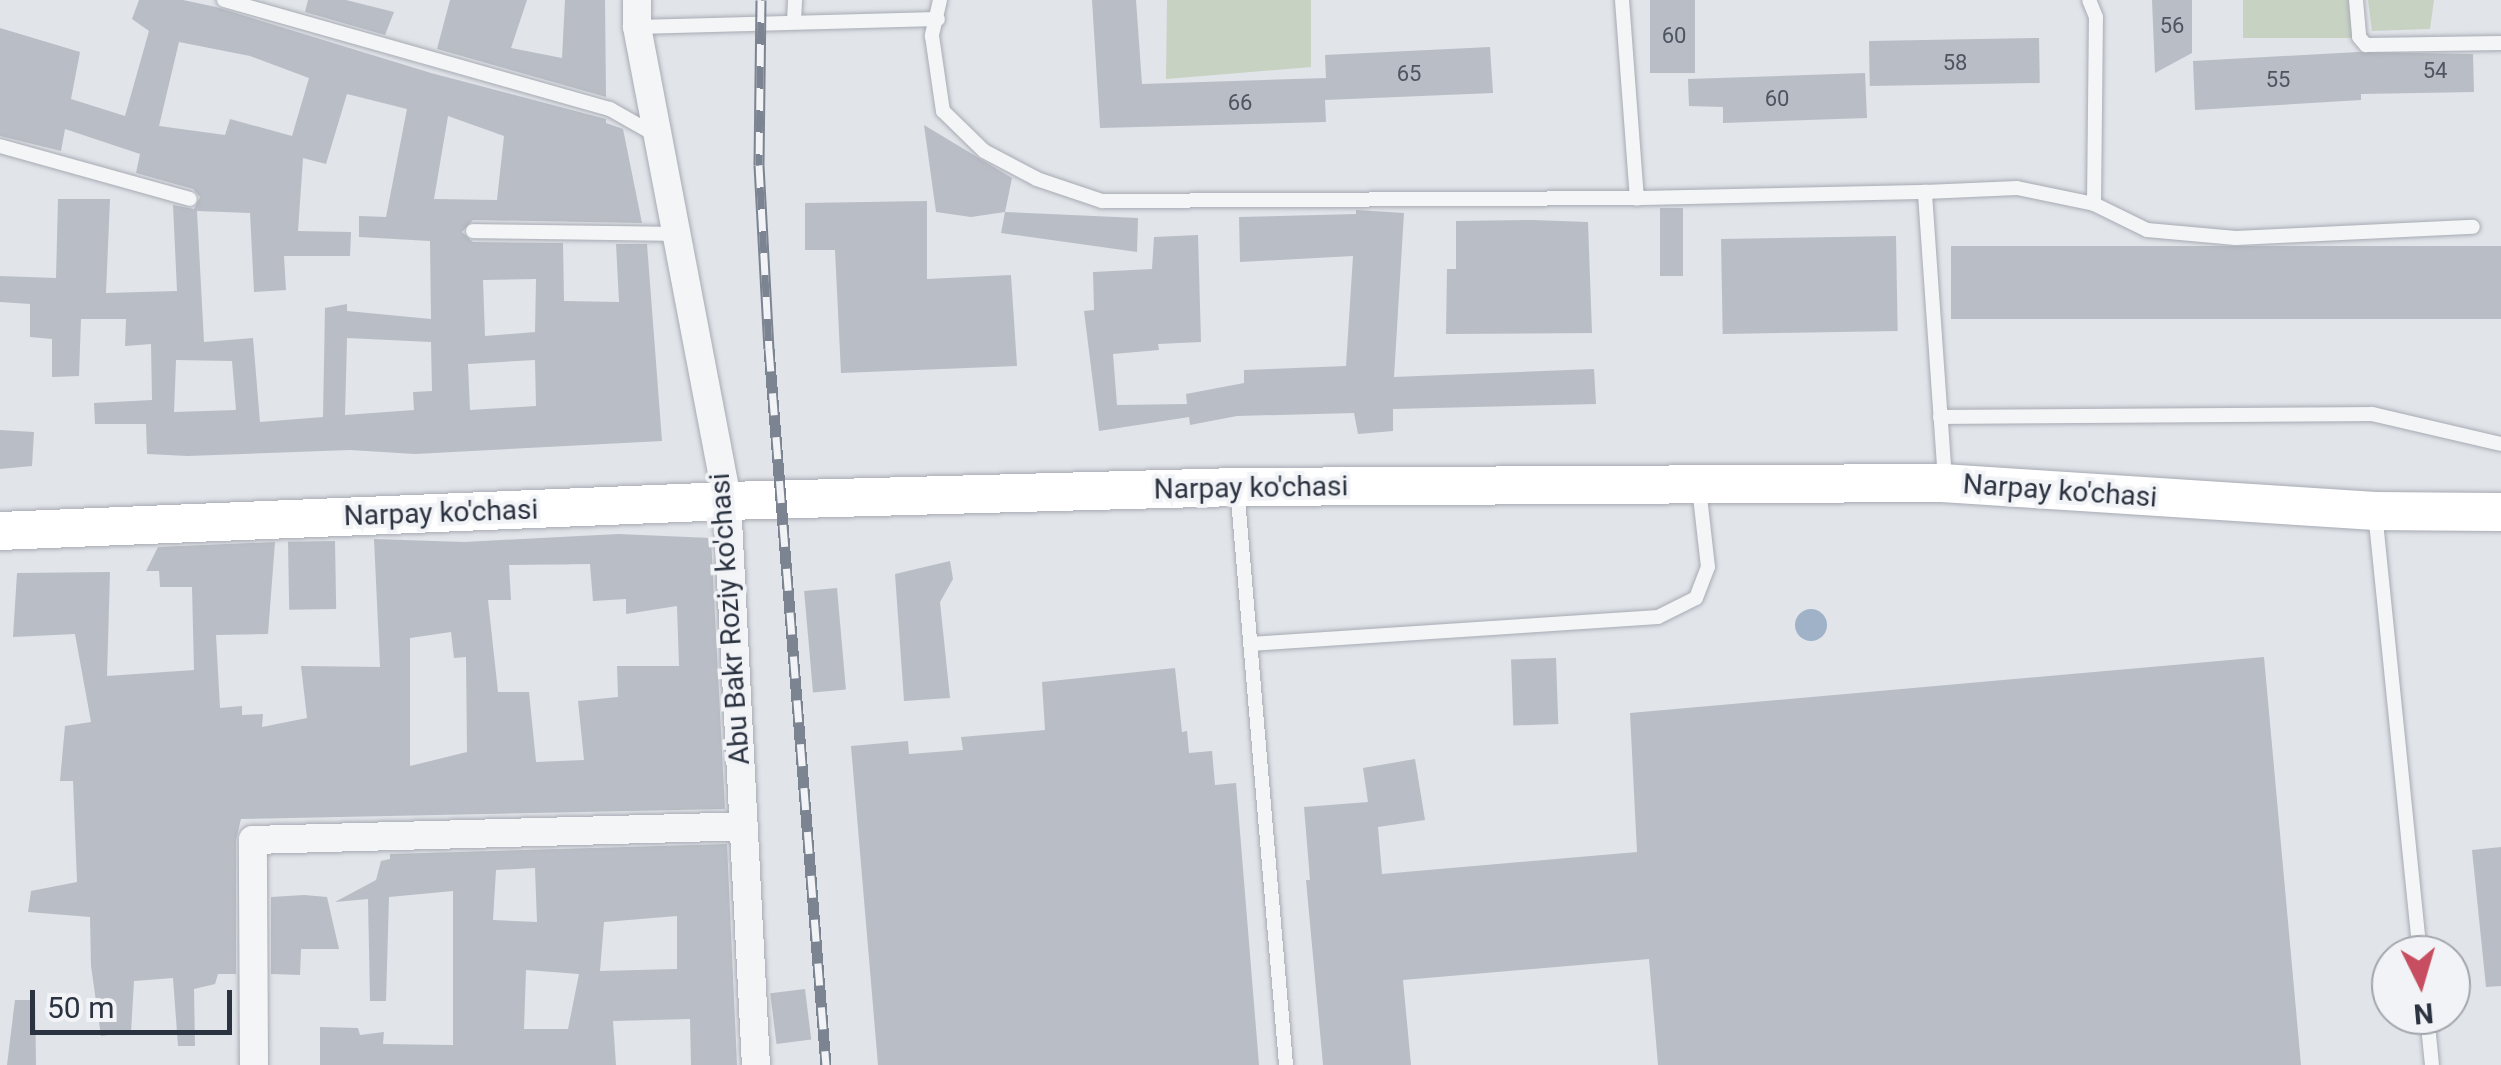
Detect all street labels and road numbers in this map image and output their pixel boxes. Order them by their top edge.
street label: Narpay ko'chasi [1962,467,2158,515]
street label: Narpay ko'chasi [1153,470,1349,506]
street label: Abu Bakr Roziy ko'chasi [703,472,757,766]
street label: Narpay ko'chasi [343,493,539,533]

